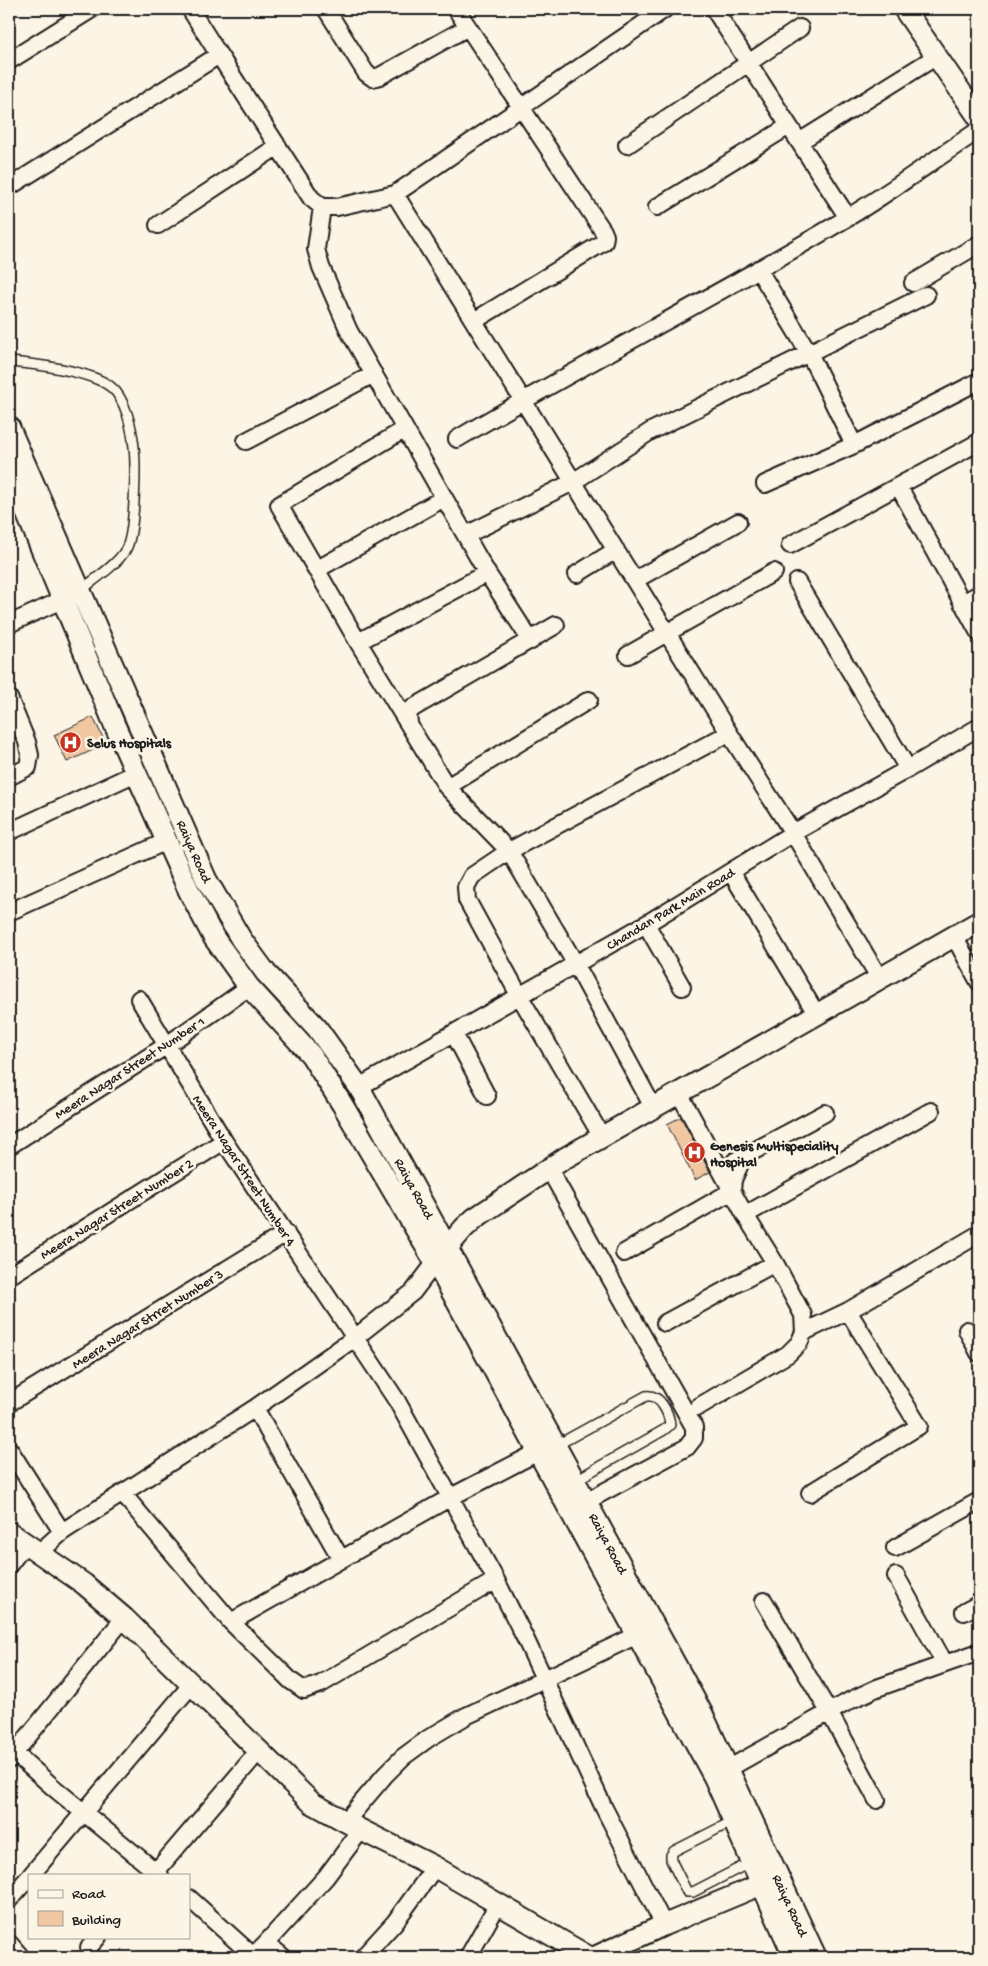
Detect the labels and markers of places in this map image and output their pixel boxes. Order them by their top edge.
hospital icon: Selus Hospitals [59,730,83,754]
place label: Selus Hospitals [87,736,172,753]
place label: Genesis Multispeciality Hospital [710,1139,838,1172]
hospital icon: Genesis Multispeciality Hospital [682,1141,706,1165]

